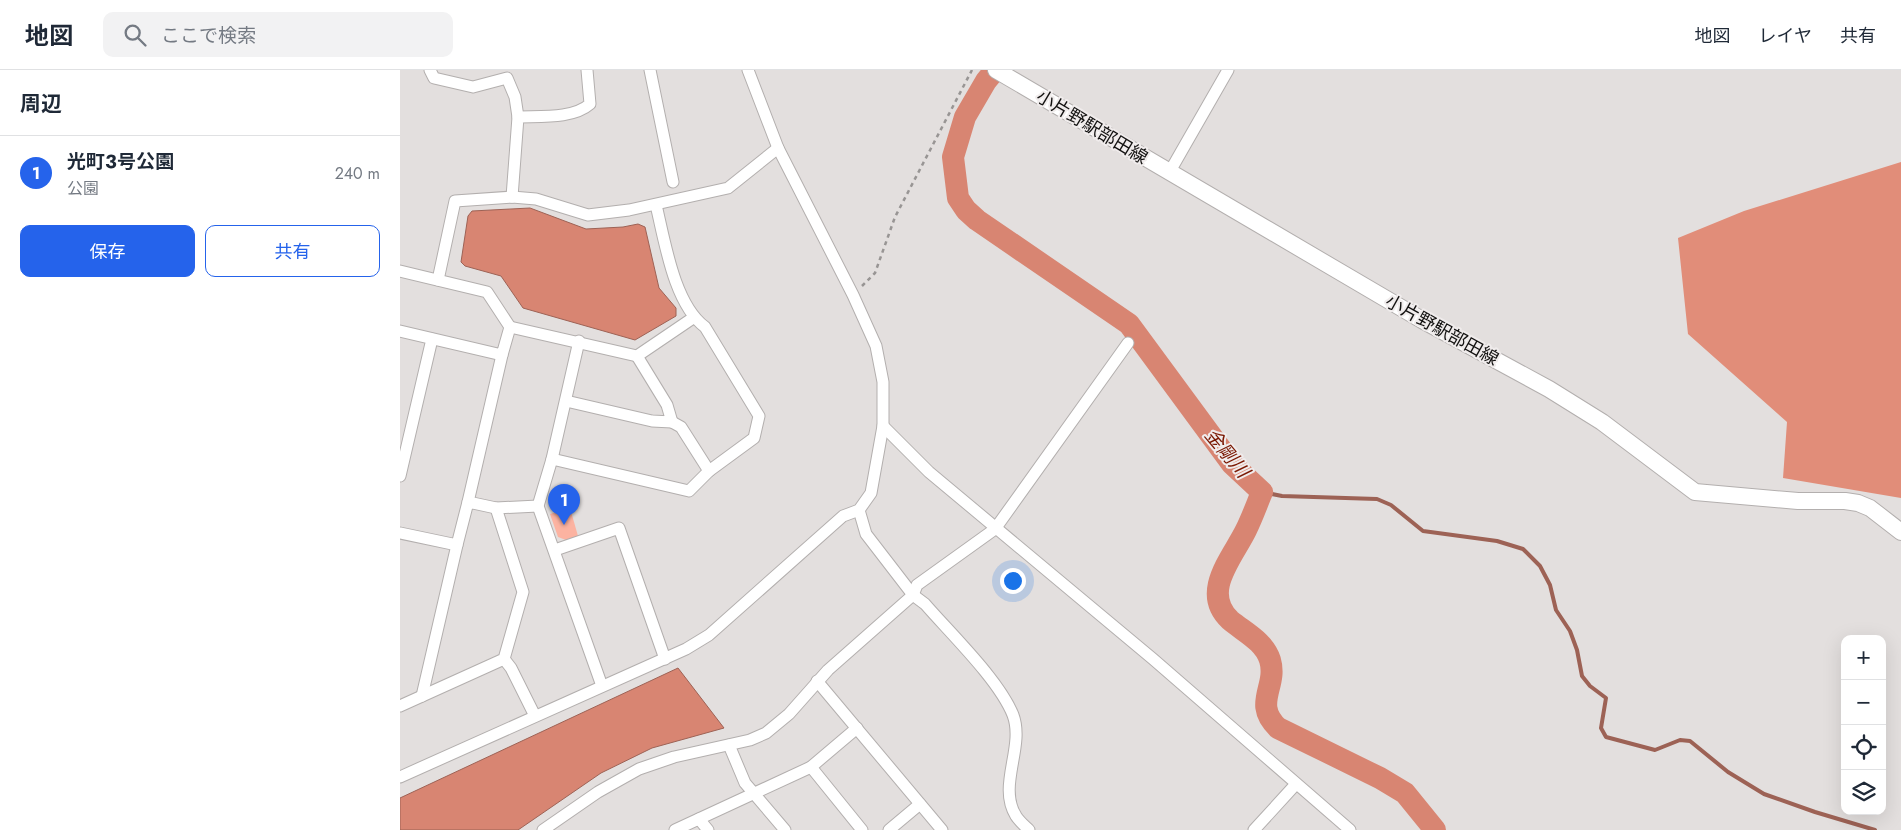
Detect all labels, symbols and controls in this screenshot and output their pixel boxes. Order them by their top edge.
search box [103,12,453,57]
text: 地図 [25,18,73,53]
icon: search [121,21,149,49]
text: ここで検索 [161,22,256,49]
text: 地図 [1695,23,1731,49]
text: レイヤ [1759,23,1812,49]
text: 共有 [1840,23,1876,49]
street label: 小片野駅部田線 [1031,83,1153,171]
text: 周辺 [20,89,62,119]
text: 光町３号公園 [67,148,174,175]
text: 1 [32,162,40,185]
text: 240 m [335,162,380,185]
text: 公園 [67,177,99,200]
button: 保存 [20,225,195,277]
button: 共有 [205,225,380,277]
street label: 小片野駅部田線 [1381,288,1503,372]
water label: 金剛川 [1198,422,1257,485]
pin: 1 [548,484,580,525]
your location [1000,568,1026,594]
map controls [1841,635,1886,815]
button: + [1841,635,1886,680]
button: − [1841,680,1886,725]
button: locate [1841,725,1886,770]
button: layers [1841,770,1886,815]

